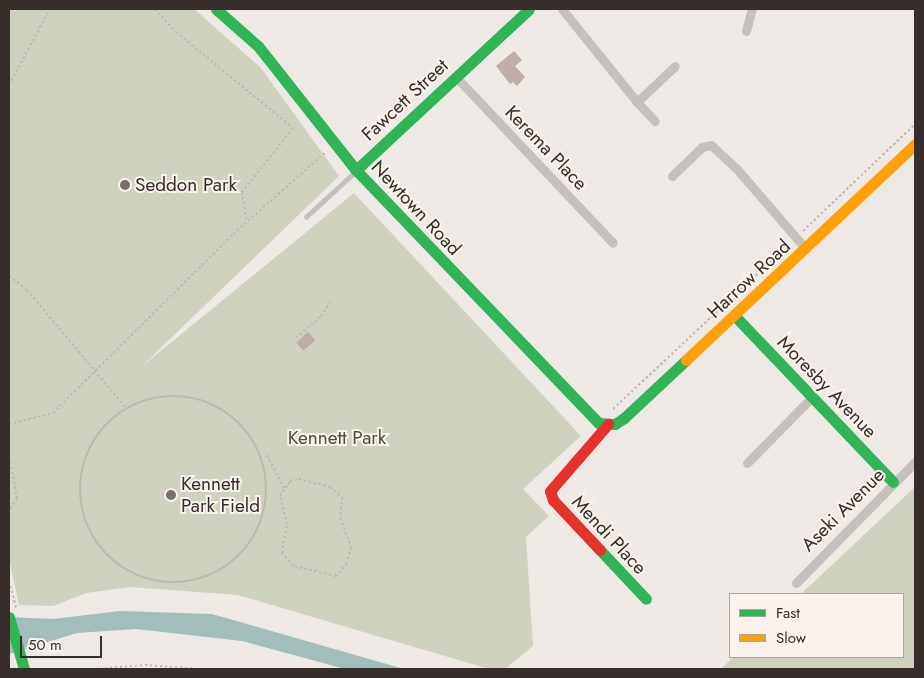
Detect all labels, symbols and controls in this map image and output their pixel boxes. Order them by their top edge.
street label: Fawcett Street [357,54,453,146]
street label: Kerema Place [500,101,592,195]
street label: Newtown Road [366,156,466,260]
place label: Seddon Park [135,174,237,196]
marker: Seddon Park [119,179,131,191]
street label: Harrow Road [703,235,795,323]
street label: Moresby Avenue [773,331,881,443]
park label: Kennett Park [288,427,386,449]
street label: Aseki Avenue [797,464,889,556]
place label: Kennett Park Field [181,473,260,517]
marker: Kennett Park Field [165,489,177,501]
street label: Mendi Place [567,491,651,579]
legend [729,593,904,658]
text: Fast [776,602,800,624]
scale bar [22,626,105,658]
text: Slow [776,627,806,649]
text: 50 m [28,634,62,656]

